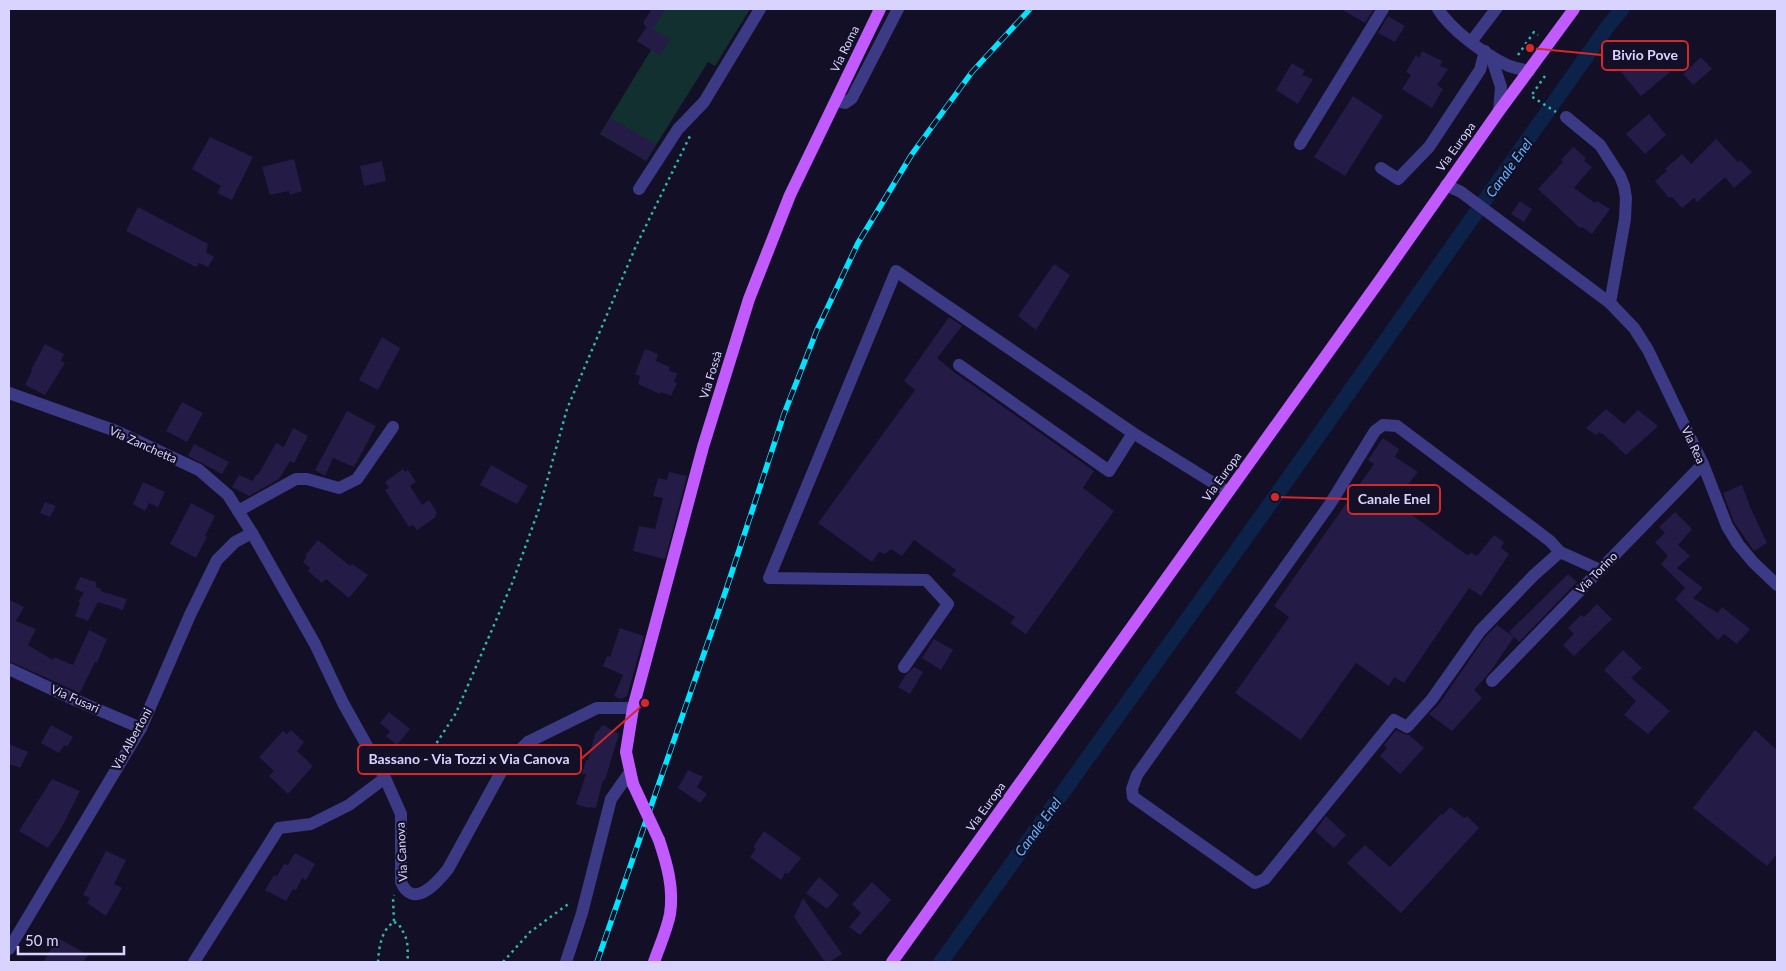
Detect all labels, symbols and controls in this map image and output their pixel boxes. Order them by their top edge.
street label: Via Roma [827,23,862,74]
callout: Bivio Pove [1602,41,1688,70]
text: Bivio Pove [1612,46,1678,63]
street label: Via Europa [1433,119,1478,174]
water label: Canale Enel [1482,135,1535,200]
street label: Via Fossà [696,349,725,401]
street label: Via Zanchetta [107,423,180,466]
street label: Via Rea [1678,424,1709,466]
street label: Via Europa [1199,449,1244,504]
callout: Canale Enel [1348,485,1440,514]
text: Canale Enel [1358,490,1430,507]
street label: Via Torino [1573,548,1621,597]
street label: Via Fusari [49,681,102,716]
street label: Via Albertoni [108,705,155,772]
callout: Bassano - Via Tozzi x Via Canova [358,745,581,774]
text: Bassano - Via Tozzi x Via Canova [368,750,570,767]
street label: Via Europa [963,779,1008,834]
water label: Canale Enel [1011,794,1064,859]
street label: Via Canova [392,822,411,882]
scale bar [18,924,124,956]
text: 50 m [25,931,59,949]

